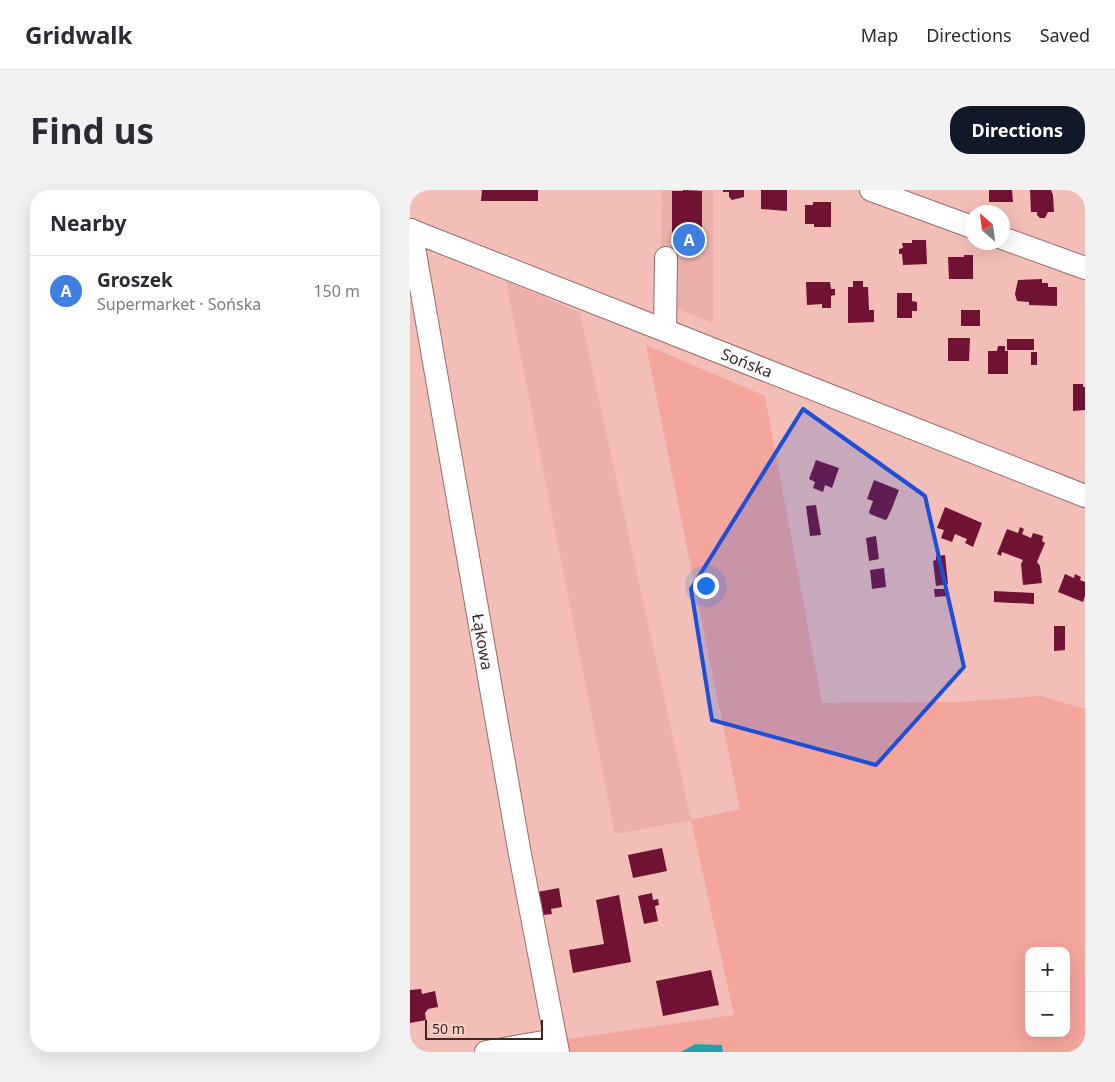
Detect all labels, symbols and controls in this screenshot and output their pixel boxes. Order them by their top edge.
text: Gridwalk [25,18,132,51]
text: Map [861,23,898,47]
text: Directions [926,23,1012,47]
text: Saved [1040,23,1090,47]
button: Directions [950,106,1085,154]
text: Find us [30,107,154,154]
north arrow [965,205,1010,250]
text: Nearby [50,209,126,237]
pin: A [673,221,705,259]
text: Groszek [97,267,173,293]
text: A [60,280,72,302]
text: 150 m [313,280,360,302]
text: Supermarket · Sońska [97,293,261,315]
street label: Sońska [718,343,776,383]
your location [693,573,719,599]
street label: Łąkowa [467,612,499,672]
map controls [1025,947,1070,1037]
button: + [1025,947,1070,992]
button: − [1025,992,1070,1037]
scale bar [425,1017,542,1040]
text: 50 m [432,1019,465,1038]

